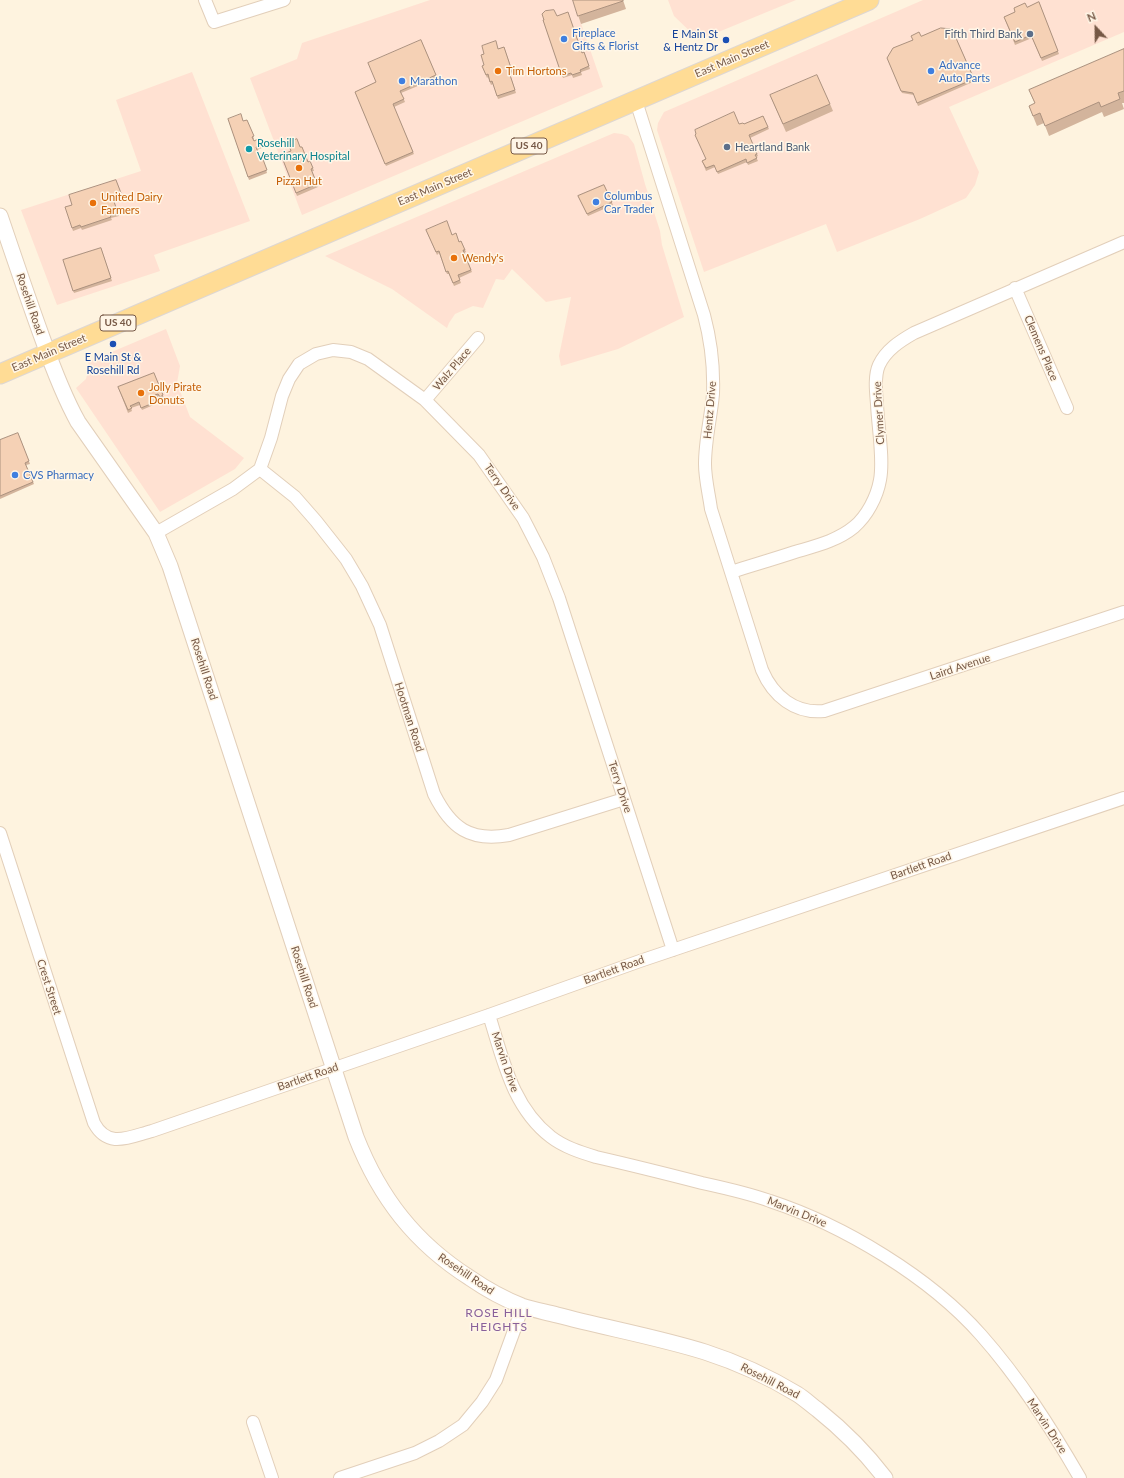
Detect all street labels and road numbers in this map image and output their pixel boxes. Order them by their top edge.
street label: East Main Street [693,37,771,81]
road number: US 40 [511,138,547,154]
street label: East Main Street [396,165,474,209]
street label: Rosehill Road [13,271,47,337]
street label: Clemens Place [1021,313,1061,383]
road number: US 40 [100,315,136,331]
street label: East Main Street [10,331,88,375]
street label: Walz Place [430,345,474,393]
street label: Hentz Drive [701,381,719,439]
street label: Clymer Drive [871,381,887,445]
street label: Terry Drive [481,461,523,513]
street label: Rosehill Road [188,636,220,702]
street label: Laird Avenue [928,651,992,683]
street label: Hootman Road [392,681,426,753]
street label: Terry Drive [605,759,635,815]
street label: Bartlett Road [889,849,953,883]
street label: Rosehill Road [288,944,320,1010]
street label: Bartlett Road [582,953,646,987]
street label: Crest Street [34,958,64,1016]
street label: Marvin Drive [489,1030,521,1094]
street label: Bartlett Road [276,1060,340,1094]
street label: Marvin Drive [765,1194,829,1230]
street label: Rosehill Road [436,1250,496,1298]
street label: Rosehill Road [738,1360,802,1402]
street label: Marvin Drive [1024,1396,1070,1456]

